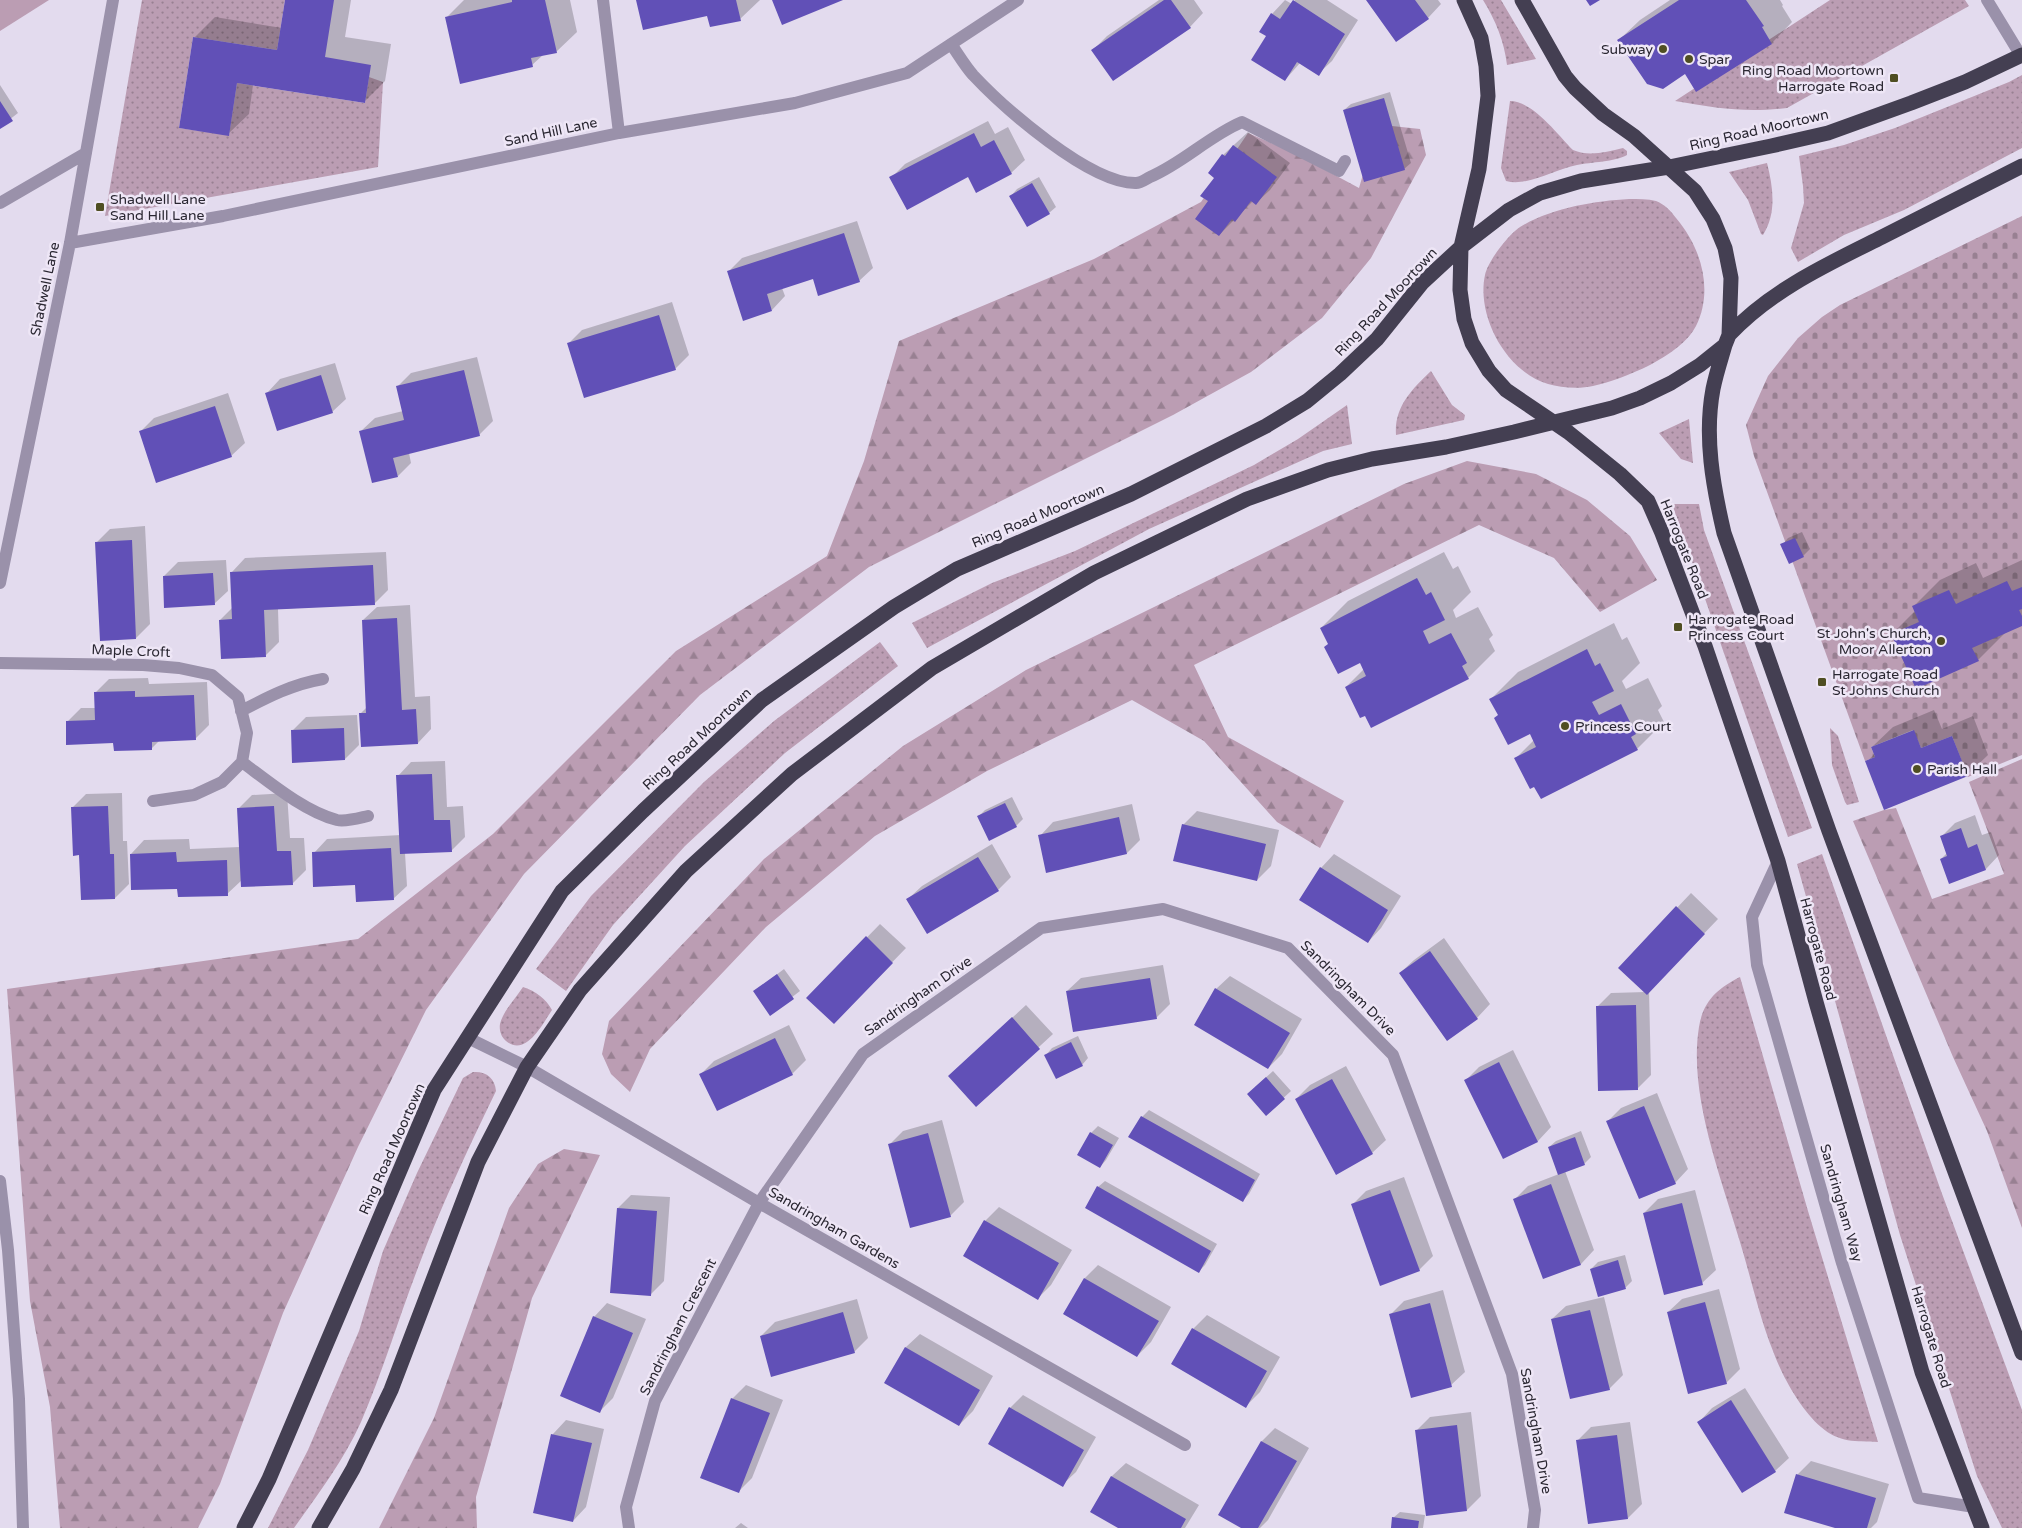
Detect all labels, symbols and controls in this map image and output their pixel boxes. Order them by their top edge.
place label: Subway [1601,41,1653,58]
marker: Subway [1657,43,1669,55]
place label: Spar [1699,51,1730,68]
marker: Spar [1683,53,1695,65]
place label: Ring Road Moortown Harrogate Road [1742,62,1884,95]
marker: Ring Road Moortown Harrogate Road [1888,72,1900,84]
street label: Ring Road Moortown [1688,106,1830,154]
street label: Sand Hill Lane [503,114,599,150]
place label: Shadwell Lane Sand Hill Lane [110,191,206,224]
marker: Shadwell Lane Sand Hill Lane [94,201,106,213]
street label: Shadwell Lane [27,240,63,338]
street label: Ring Road Moortown [1331,244,1441,360]
street label: Ring Road Moortown [969,480,1107,552]
street label: Harrogate Road [1656,497,1712,601]
place label: Harrogate Road Princess Court [1688,611,1794,644]
marker: Harrogate Road Princess Court [1672,621,1684,633]
place label: St John's Church, Moor Allerton [1817,625,1931,658]
marker: St John's Church, Moor Allerton [1935,635,1947,647]
street label: Maple Croft [91,641,171,661]
place label: Harrogate Road St Johns Church [1832,666,1940,699]
marker: Harrogate Road St Johns Church [1816,676,1828,688]
street label: Ring Road Moortown [639,684,755,794]
place label: Princess Court [1575,718,1672,735]
marker: Princess Court [1559,720,1571,732]
place label: Parish Hall [1927,761,1997,778]
marker: Parish Hall [1911,763,1923,775]
street label: Harrogate Road [1796,896,1840,1002]
street label: Sandringham Drive [1297,937,1399,1039]
street label: Sandringham Drive [861,952,975,1040]
street label: Ring Road Moortown [355,1081,429,1217]
street label: Sandringham Way [1816,1142,1866,1264]
street label: Sandringham Gardens [765,1183,903,1273]
street label: Sandringham Crescent [636,1255,720,1398]
street label: Harrogate Road [1907,1284,1955,1390]
street label: Sandringham Drive [1517,1367,1555,1495]

